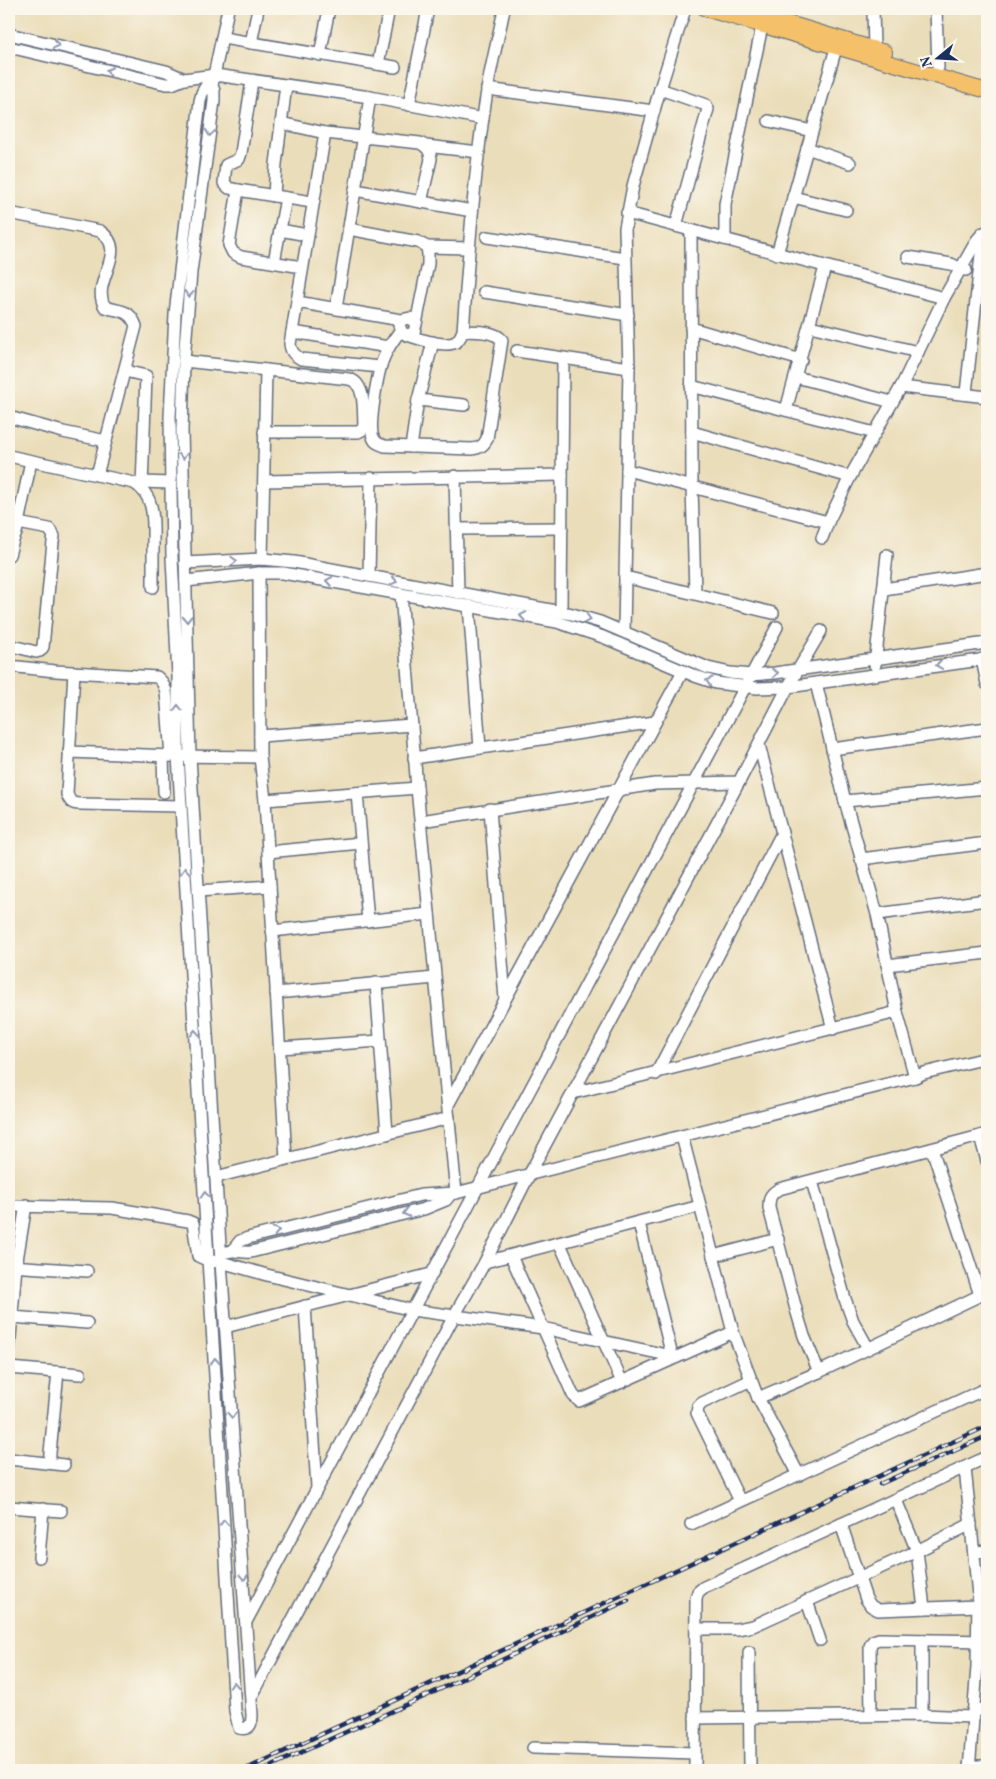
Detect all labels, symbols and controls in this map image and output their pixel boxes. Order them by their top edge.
north arrow [914,32,964,82]
one-way arrow [52,39,61,50]
text: N [916,54,938,69]
one-way arrow [104,66,113,77]
one-way arrow [205,128,215,137]
one-way arrow [184,290,195,298]
one-way arrow [177,452,188,460]
one-way arrow [230,555,238,566]
one-way arrow [390,575,399,586]
one-way arrow [324,576,333,586]
one-way arrow [518,611,527,621]
one-way arrow [584,613,593,624]
one-way arrow [181,615,192,623]
one-way arrow [935,660,943,670]
one-way arrow [771,668,779,679]
one-way arrow [705,676,713,686]
one-way arrow [173,704,183,712]
one-way arrow [179,866,190,874]
one-way arrow [189,1028,200,1036]
one-way arrow [199,1191,210,1199]
one-way arrow [402,1207,411,1218]
one-way arrow [272,1226,281,1237]
one-way arrow [209,1356,220,1364]
one-way arrow [226,1412,237,1420]
one-way arrow [219,1519,230,1527]
one-way arrow [238,1574,249,1582]
one-way arrow [229,1681,240,1689]

